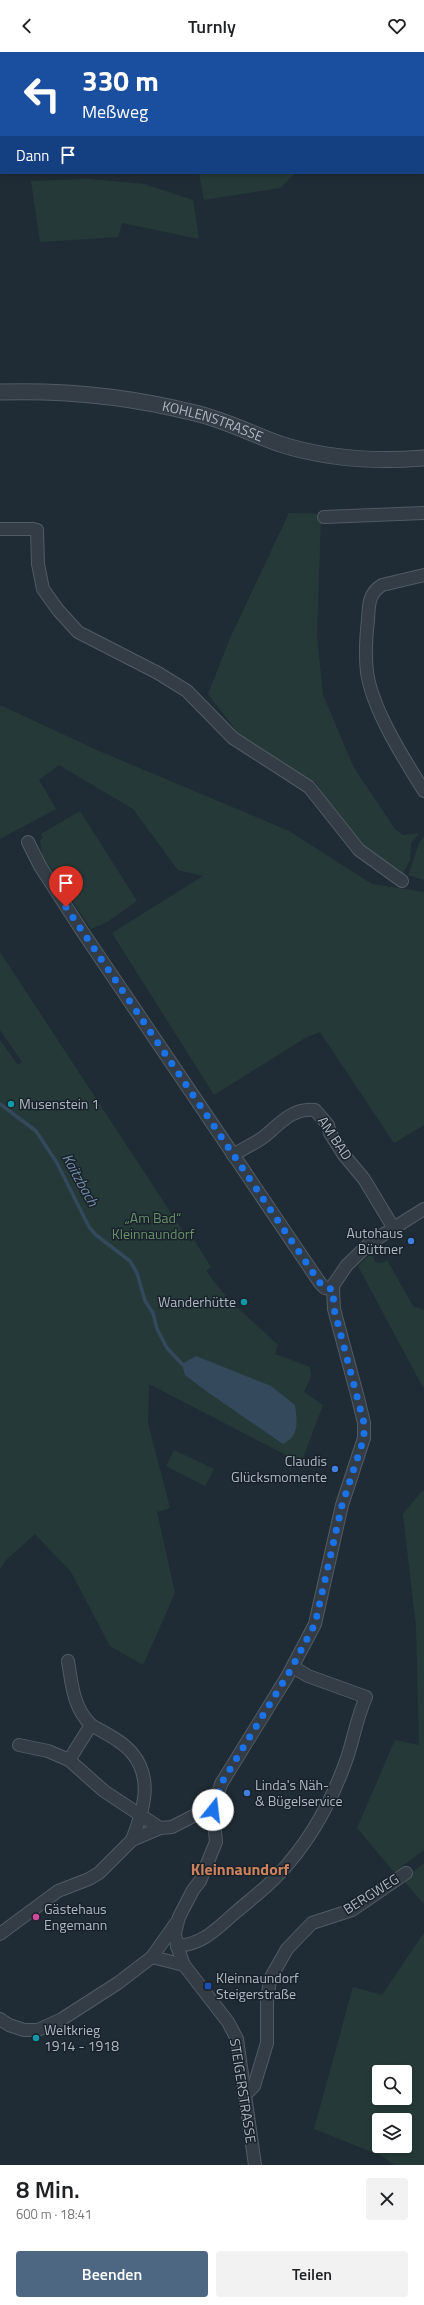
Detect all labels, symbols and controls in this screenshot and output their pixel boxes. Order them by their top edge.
text: Turnly [188,13,236,40]
icon: back [16,15,38,37]
icon: heart [386,15,408,37]
text: 330 m [82,59,159,102]
icon: left [16,68,68,120]
text: Meßweg [82,98,148,125]
text: Dann [16,144,49,167]
icon: arrive [57,144,79,166]
street label: KOHLENSTRASSE [161,395,267,447]
pin [49,866,83,907]
icon: arrive [55,872,77,894]
place label: Musenstein 1 [19,1093,99,1114]
marker: Musenstein 1 [6,1099,16,1109]
street label: AM BAD [313,1112,358,1164]
water label: Kaitzbach [56,1149,105,1211]
park label: „Am Bad“ Kleinnaundorf [112,1207,195,1244]
place label: Autohaus Büttner [346,1222,403,1259]
marker: Autohaus Büttner [406,1236,416,1246]
place label: Wanderhütte [158,1291,236,1312]
marker: Wanderhütte [239,1297,249,1307]
place label: Claudis Glücksmomente [231,1450,327,1487]
marker: Claudis Glücksmomente [330,1464,340,1474]
place label: Linda's Näh- & Bügelservice [255,1774,343,1811]
marker: Linda's Näh- & Bügelservice [242,1788,252,1798]
position arrow [192,1789,234,1831]
district label: Kleinnaundorf [191,1857,290,1881]
street label: BERGWEG [339,1868,403,1919]
place label: Gästehaus Engemann [44,1898,107,1935]
marker: Gästehaus Engemann [31,1912,41,1922]
place label: Kleinnaundorf Steigerstraße [216,1967,299,2004]
marker: Kleinnaundorf Steigerstraße [203,1981,213,1991]
place label: Weltkrieg 1914 - 1918 [44,2019,119,2056]
marker: Weltkrieg 1914 - 1918 [31,2033,41,2043]
street label: STEIGERSTRASSE [225,2037,262,2145]
map controls [372,2065,412,2153]
button: search [372,2065,412,2105]
button: layers [372,2113,412,2153]
text: 8 Min. [16,2171,80,2207]
button: close [366,2178,408,2220]
text: 600 m · 18:41 [16,2204,92,2224]
button: Beenden [16,2251,208,2297]
button: Teilen [216,2251,408,2297]

